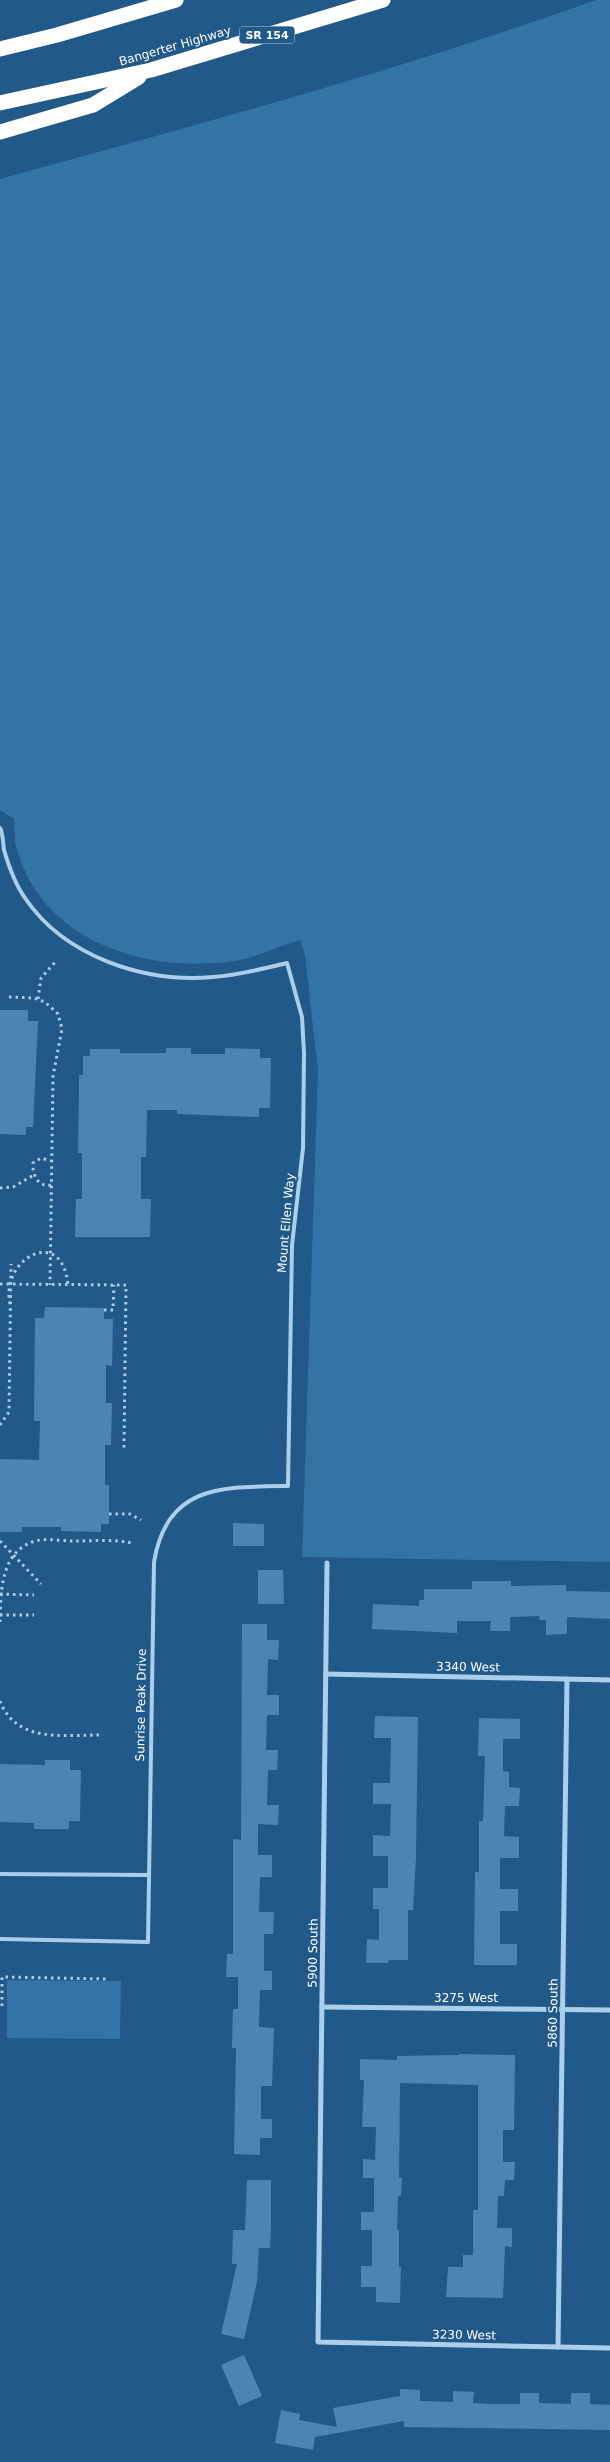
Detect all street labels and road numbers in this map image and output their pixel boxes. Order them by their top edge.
street label: Bangerter Highway [117,23,233,69]
road number: SR 154 [240,26,294,44]
street label: Mount Ellen Way [275,1173,297,1273]
street label: Sunrise Peak Drive [133,1648,149,1762]
street label: 3340 West [436,1659,500,1675]
street label: 5900 South [305,1918,321,1988]
street label: 5860 South [545,1978,561,2048]
street label: 3275 West [434,1991,498,2005]
street label: 3230 West [432,2327,496,2343]

